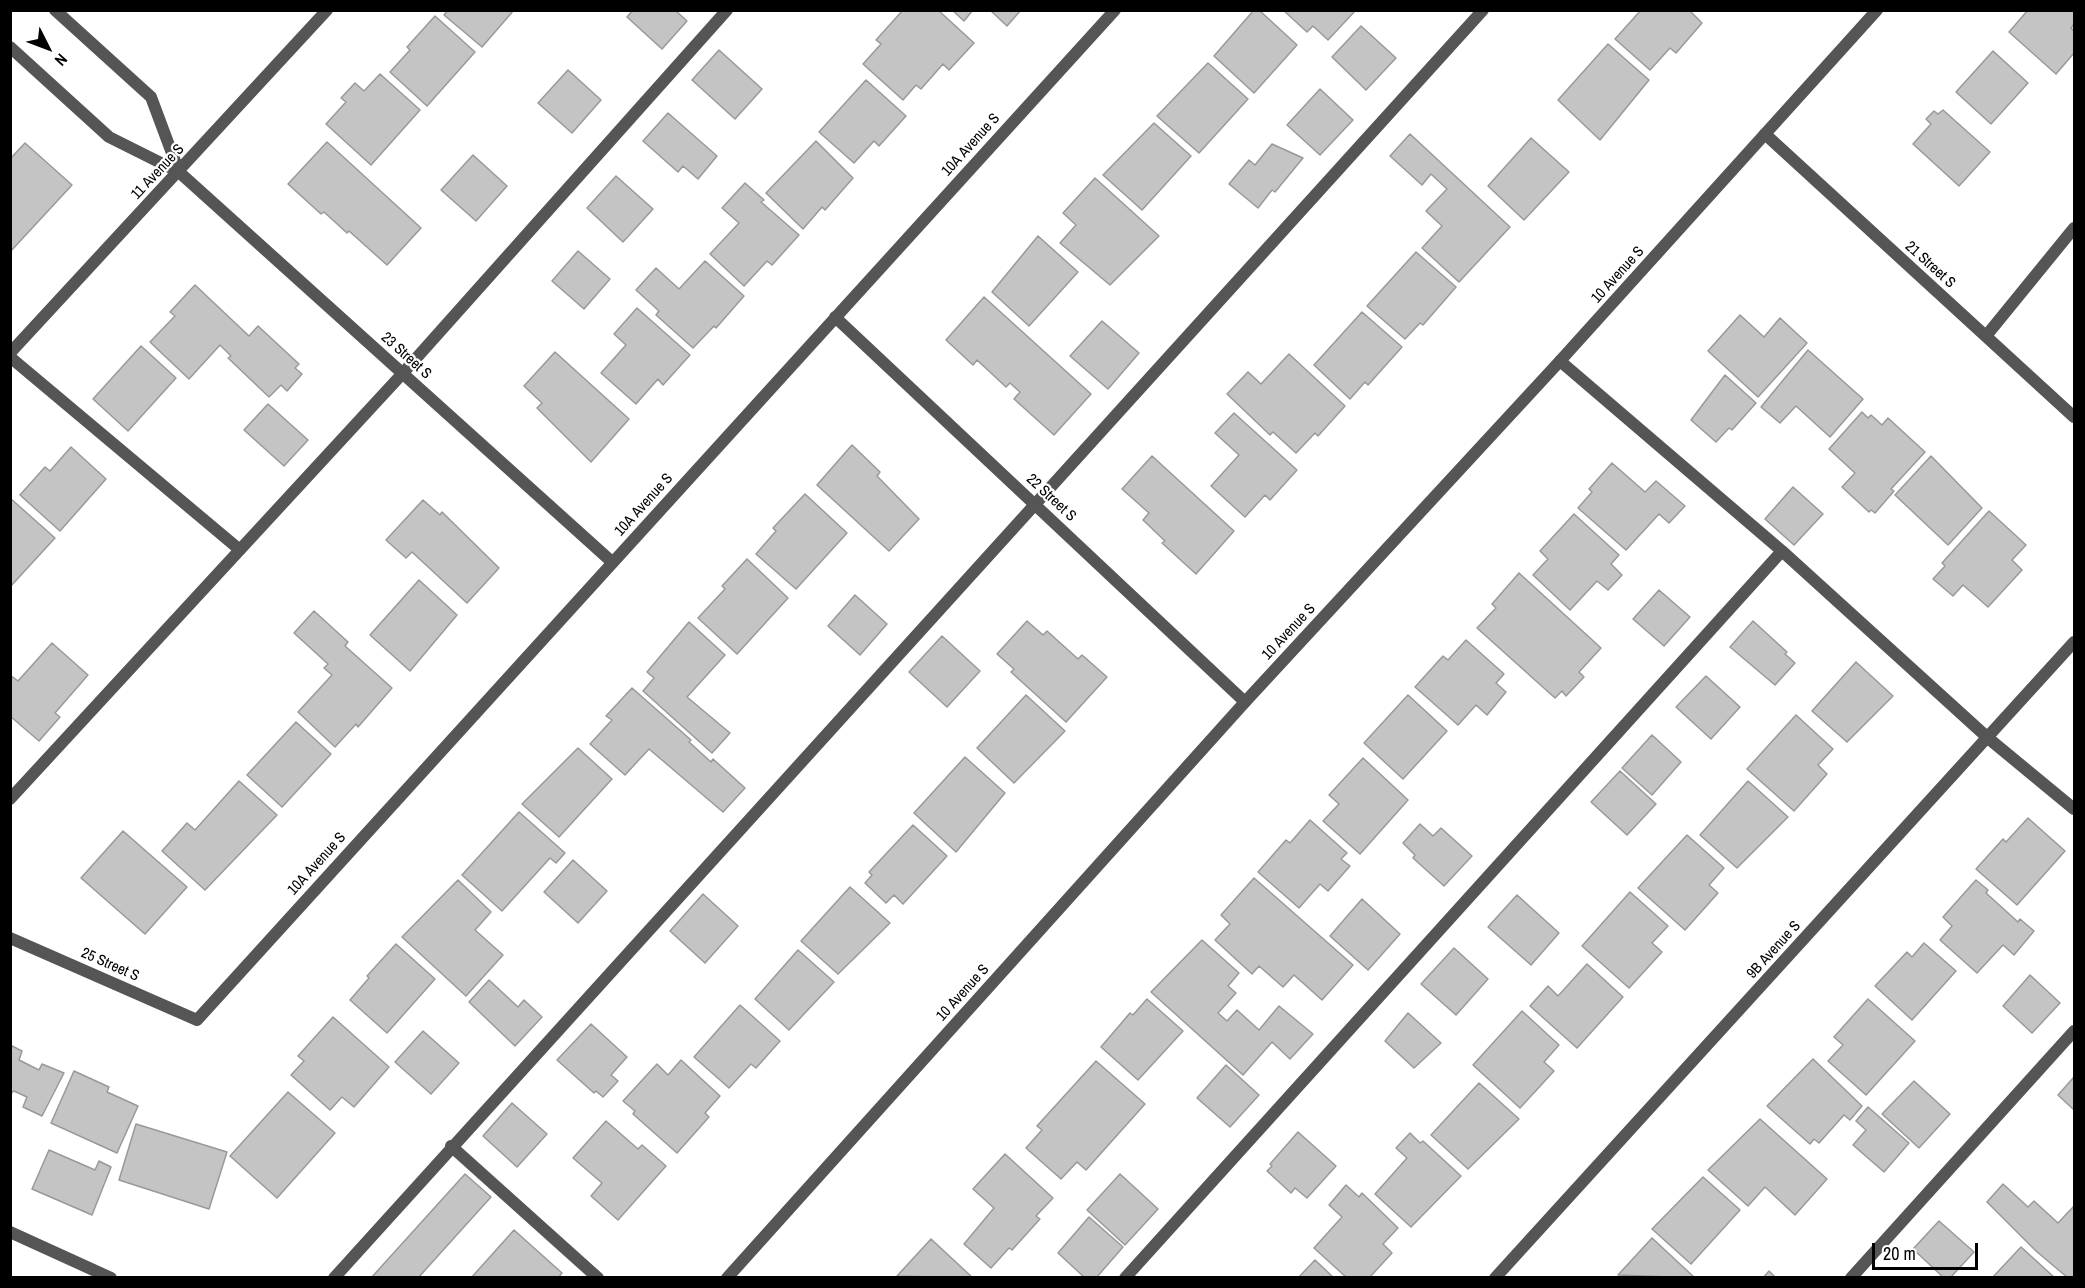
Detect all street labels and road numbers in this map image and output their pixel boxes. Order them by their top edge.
street label: 10A Avenue S [938,110,1004,180]
street label: 11 Avenue S [128,141,188,203]
street label: 21 Street S [1901,238,1959,292]
street label: 10 Avenue S [1588,243,1648,307]
street label: 23 Street S [377,329,435,383]
street label: 10A Avenue S [611,470,677,540]
street label: 22 Street S [1022,470,1080,526]
street label: 10 Avenue S [1258,600,1320,664]
street label: 10A Avenue S [284,829,350,899]
street label: 9B Avenue S [1743,917,1805,983]
street label: 25 Street S [78,944,142,986]
street label: 10 Avenue S [933,961,993,1025]

